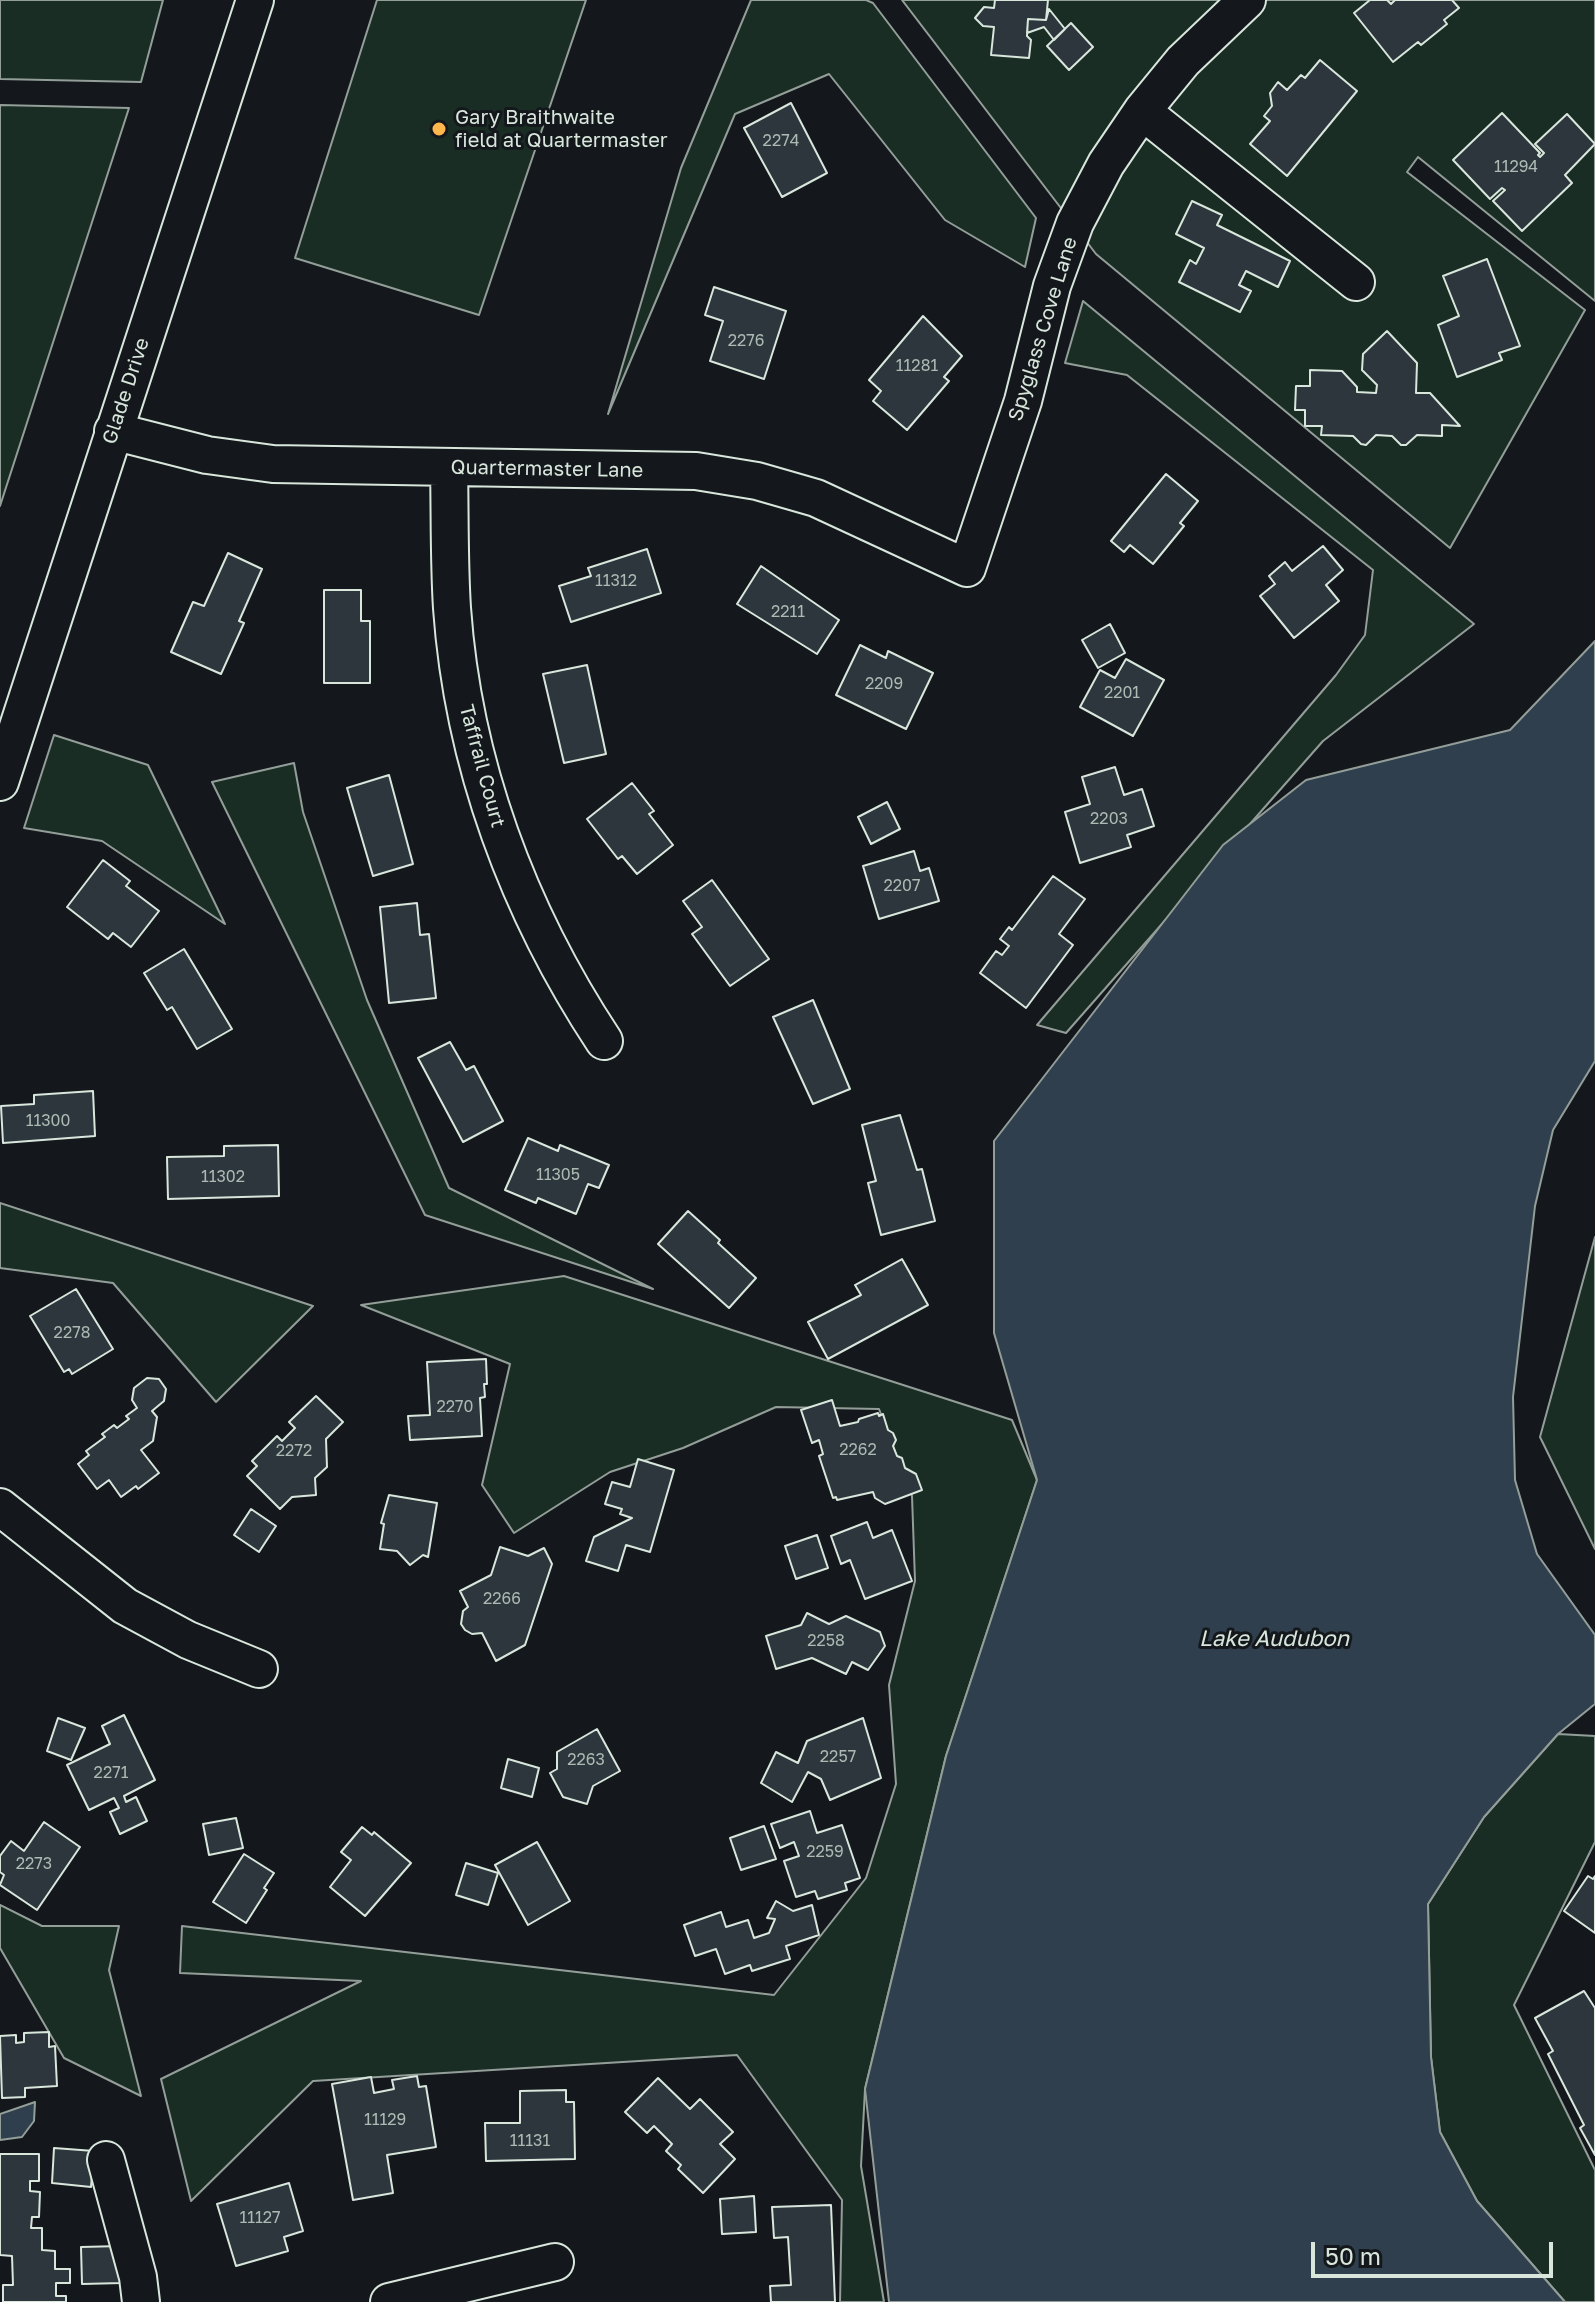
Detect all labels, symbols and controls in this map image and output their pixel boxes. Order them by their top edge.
place label: Gary Braithwaite field at Quartermaster [455,106,668,153]
marker: Gary Braithwaite field at Quartermaster [430,120,448,138]
house number: 2274 [763,131,799,151]
house number: 11294 [1494,157,1538,177]
street label: Spyglass Cove Lane [1004,234,1082,424]
house number: 2276 [728,331,764,351]
street label: Glade Drive [98,335,154,447]
house number: 11281 [896,356,938,376]
street label: Quartermaster Lane [451,455,643,483]
house number: 11312 [595,571,637,591]
house number: 2211 [771,602,805,622]
house number: 2209 [865,674,903,694]
house number: 2201 [1104,683,1140,703]
street label: Taffrail Court [454,702,510,830]
house number: 2203 [1090,809,1128,829]
house number: 2207 [884,876,920,896]
house number: 11300 [26,1111,70,1131]
house number: 11305 [536,1165,580,1185]
house number: 11302 [201,1167,245,1187]
house number: 2278 [54,1323,90,1343]
house number: 2270 [437,1397,473,1417]
house number: 2262 [839,1440,877,1460]
house number: 2272 [276,1441,312,1461]
house number: 2266 [483,1589,521,1609]
water label: Lake Audubon [1199,1626,1349,1652]
house number: 2258 [807,1631,845,1651]
house number: 2257 [820,1747,856,1767]
house number: 2263 [567,1750,605,1770]
house number: 2271 [94,1763,128,1783]
house number: 2259 [806,1842,844,1862]
house number: 2273 [16,1854,52,1874]
house number: 11129 [364,2110,406,2130]
house number: 11131 [510,2131,550,2151]
house number: 11127 [239,2208,281,2228]
scale bar [1315,2226,1557,2276]
text: 50 m [1325,2241,1381,2270]

